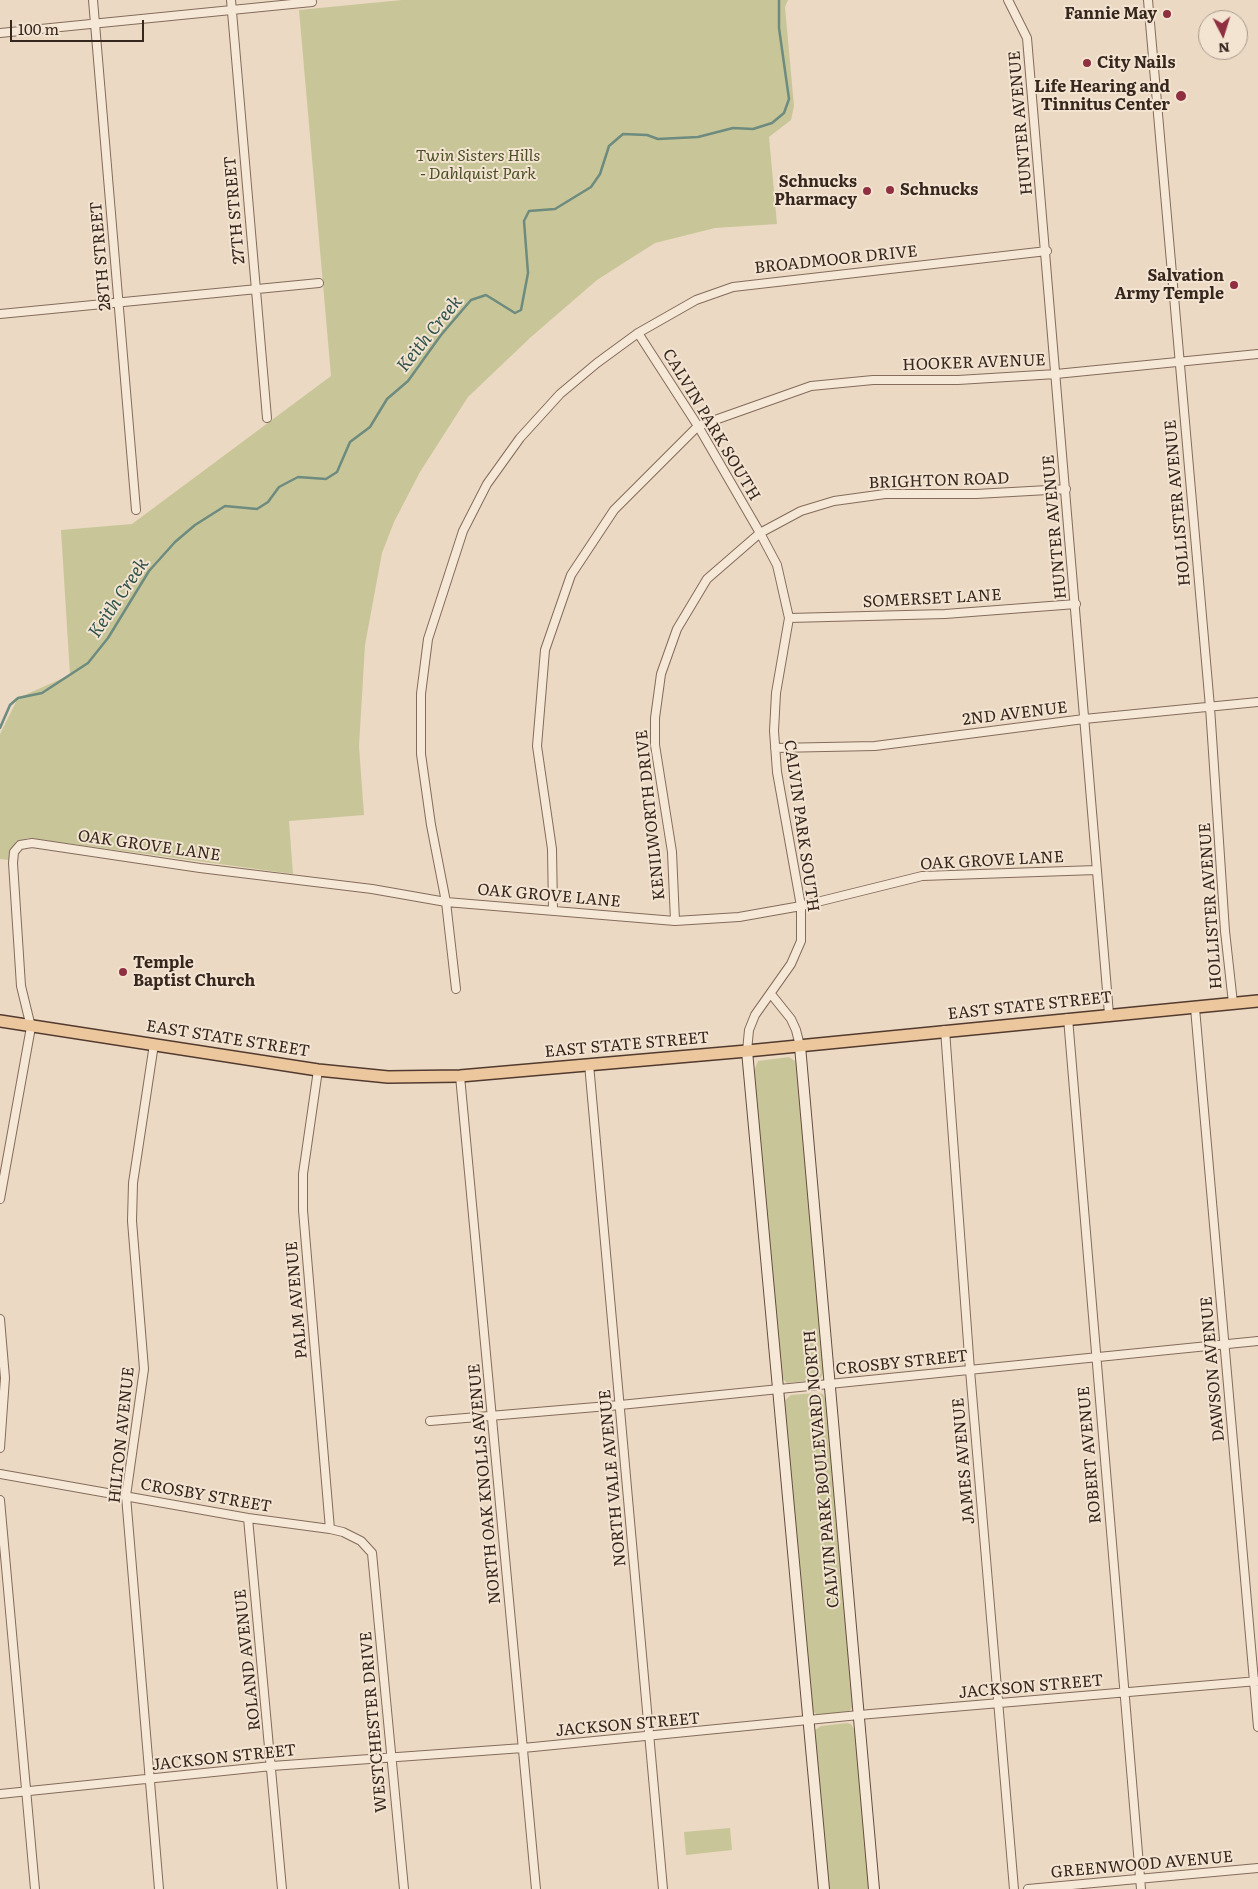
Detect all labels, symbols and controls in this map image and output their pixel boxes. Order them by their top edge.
place label: Fannie May [1064,4,1157,24]
marker: Fannie May [1161,8,1173,20]
scale bar [12,10,146,42]
north arrow [1198,10,1248,60]
text: 100 m [18,17,59,40]
text: N [1217,38,1231,59]
street label: HUNTER AVENUE [1005,50,1037,196]
place label: City Nails [1097,53,1175,73]
marker: City Nails [1081,57,1093,69]
place label: Life Hearing and Tinnitus Center [1034,77,1170,115]
marker: Life Hearing and Tinnitus Center [1174,89,1188,103]
park label: Twin Sisters Hills - Dahlquist Park [416,146,540,184]
street label: 27TH STREET [221,155,249,265]
place label: Schnucks Pharmacy [774,172,857,210]
place label: Schnucks [900,180,978,200]
marker: Schnucks [884,184,896,196]
marker: Schnucks Pharmacy [861,185,873,197]
street label: 28TH STREET [87,201,115,311]
street label: BROADMOOR DRIVE [754,242,918,278]
place label: Salvation Army Temple [1114,266,1224,304]
marker: Salvation Army Temple [1228,279,1240,291]
water label: Keith Creek [393,292,467,376]
street label: CALVIN PARK SOUTH [658,346,764,504]
street label: HOOKER AVENUE [902,351,1046,375]
street label: HOLLISTER AVENUE [1161,419,1195,587]
street label: HUNTER AVENUE [1039,454,1071,600]
street label: BRIGHTON ROAD [868,469,1010,493]
water label: Keith Creek [84,554,154,642]
street label: SOMERSET LANE [862,586,1002,612]
street label: 2ND AVENUE [962,698,1068,730]
street label: KENILWORTH DRIVE [632,729,670,901]
street label: CALVIN PARK SOUTH [779,739,823,913]
street label: HOLLISTER AVENUE [1196,822,1226,990]
street label: OAK GROVE LANE [76,826,222,866]
street label: OAK GROVE LANE [920,848,1064,874]
street label: OAK GROVE LANE [477,880,621,912]
place label: Temple Baptist Church [133,953,255,991]
marker: Temple Baptist Church [117,966,129,978]
street label: EAST STATE STREET [947,988,1113,1024]
street label: EAST STATE STREET [145,1017,311,1061]
street label: EAST STATE STREET [544,1028,710,1062]
street label: PALM AVENUE [282,1240,312,1360]
street label: DAWSON AVENUE [1197,1296,1229,1442]
street label: CALVIN PARK BOULEVARD NORTH [800,1329,844,1609]
street label: CROSBY STREET [835,1347,969,1379]
street label: NORTH OAK KNOLLS AVENUE [465,1363,505,1605]
street label: HILTON AVENUE [105,1366,139,1504]
street label: ROBERT AVENUE [1074,1386,1106,1524]
street label: NORTH VALE AVENUE [596,1389,630,1567]
street label: JAMES AVENUE [949,1397,979,1525]
street label: CROSBY STREET [139,1475,273,1517]
street label: ROLAND AVENUE [231,1588,265,1732]
street label: WESTCHESTER DRIVE [357,1631,391,1813]
street label: JACKSON STREET [958,1671,1104,1703]
street label: JACKSON STREET [555,1709,701,1741]
street label: JACKSON STREET [151,1741,297,1775]
street label: GREENWOOD AVENUE [1050,1847,1234,1883]

